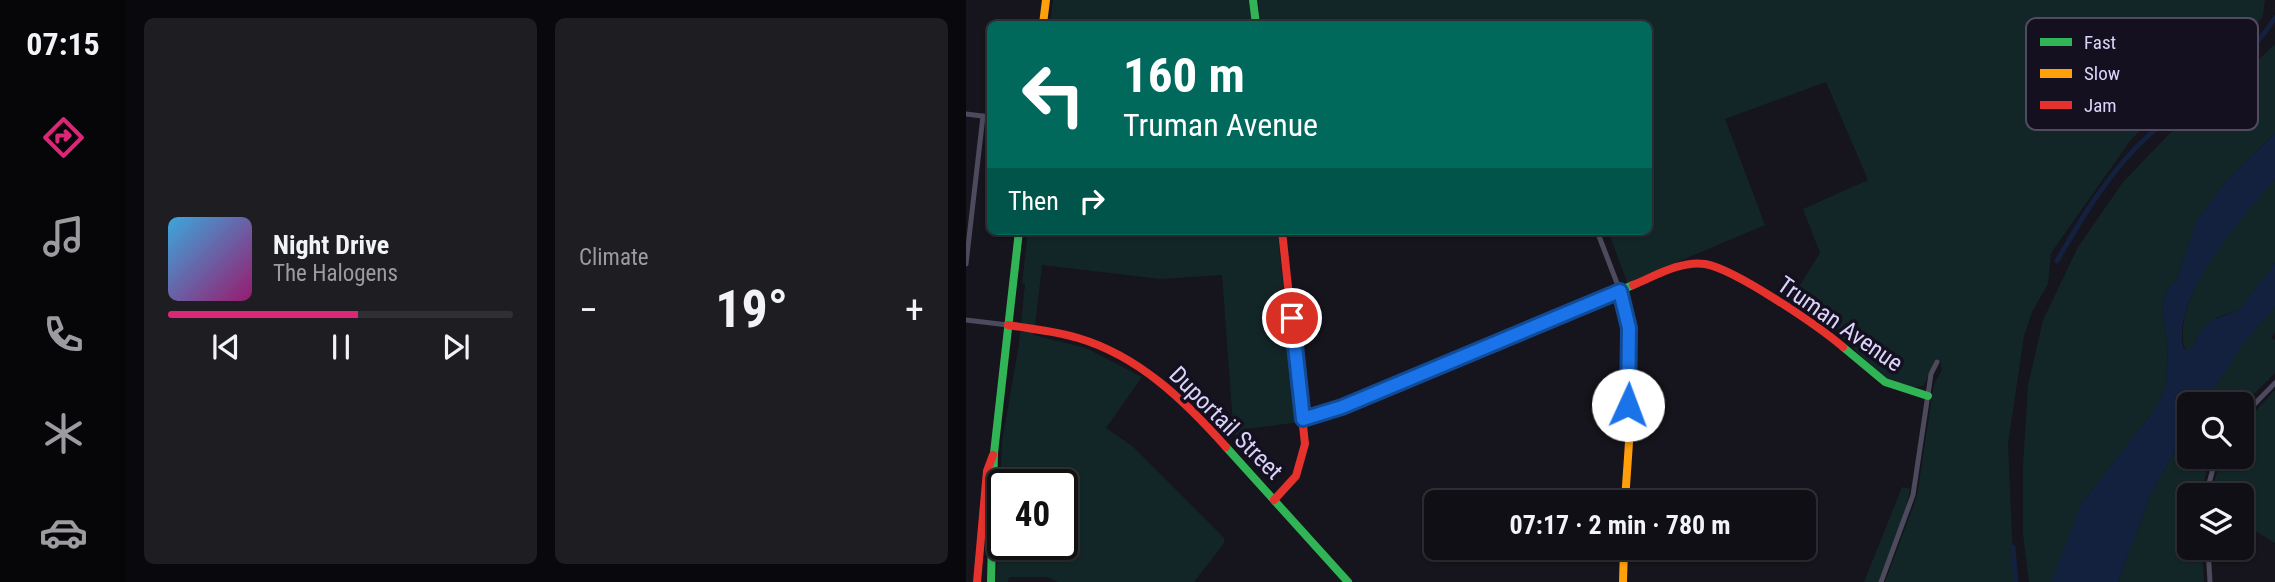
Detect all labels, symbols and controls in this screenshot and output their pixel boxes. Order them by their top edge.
legend [2026,18,2258,130]
text: 07:15 [26,25,100,63]
text: Fast [2084,31,2116,54]
text: 160 m [1123,47,1245,104]
icon: left [1008,49,1099,140]
text: Slow [2084,62,2120,85]
text: Jam [2084,94,2117,117]
text: Truman Avenue [1123,106,1318,144]
icon: directions [39,113,88,162]
icon: right [1073,182,1111,220]
text: Then [1008,186,1059,216]
icon: music [39,212,88,261]
text: Night Drive [273,230,389,260]
text: Climate [579,244,649,271]
text: The Halogens [273,260,398,287]
street label: Truman Avenue [1772,271,1908,377]
text: 19° [715,279,788,340]
text: − [579,288,598,332]
text: + [905,288,924,332]
pin [1262,288,1322,348]
icon: arrive [1273,299,1311,337]
icon: phone [39,310,88,359]
icon: previous [207,328,245,366]
icon: pause [322,328,360,366]
icon: next [437,328,475,366]
street label: Duportail Street [1164,361,1288,485]
position arrow [1591,368,1665,442]
map controls [2177,392,2254,560]
button: search [2177,392,2254,469]
icon: climate [39,409,88,458]
speed limit sign: 40 [987,469,1078,560]
button: layers [2177,483,2254,560]
icon: car [39,508,88,557]
text: 07:17 · 2 min · 780 m [1510,510,1730,540]

